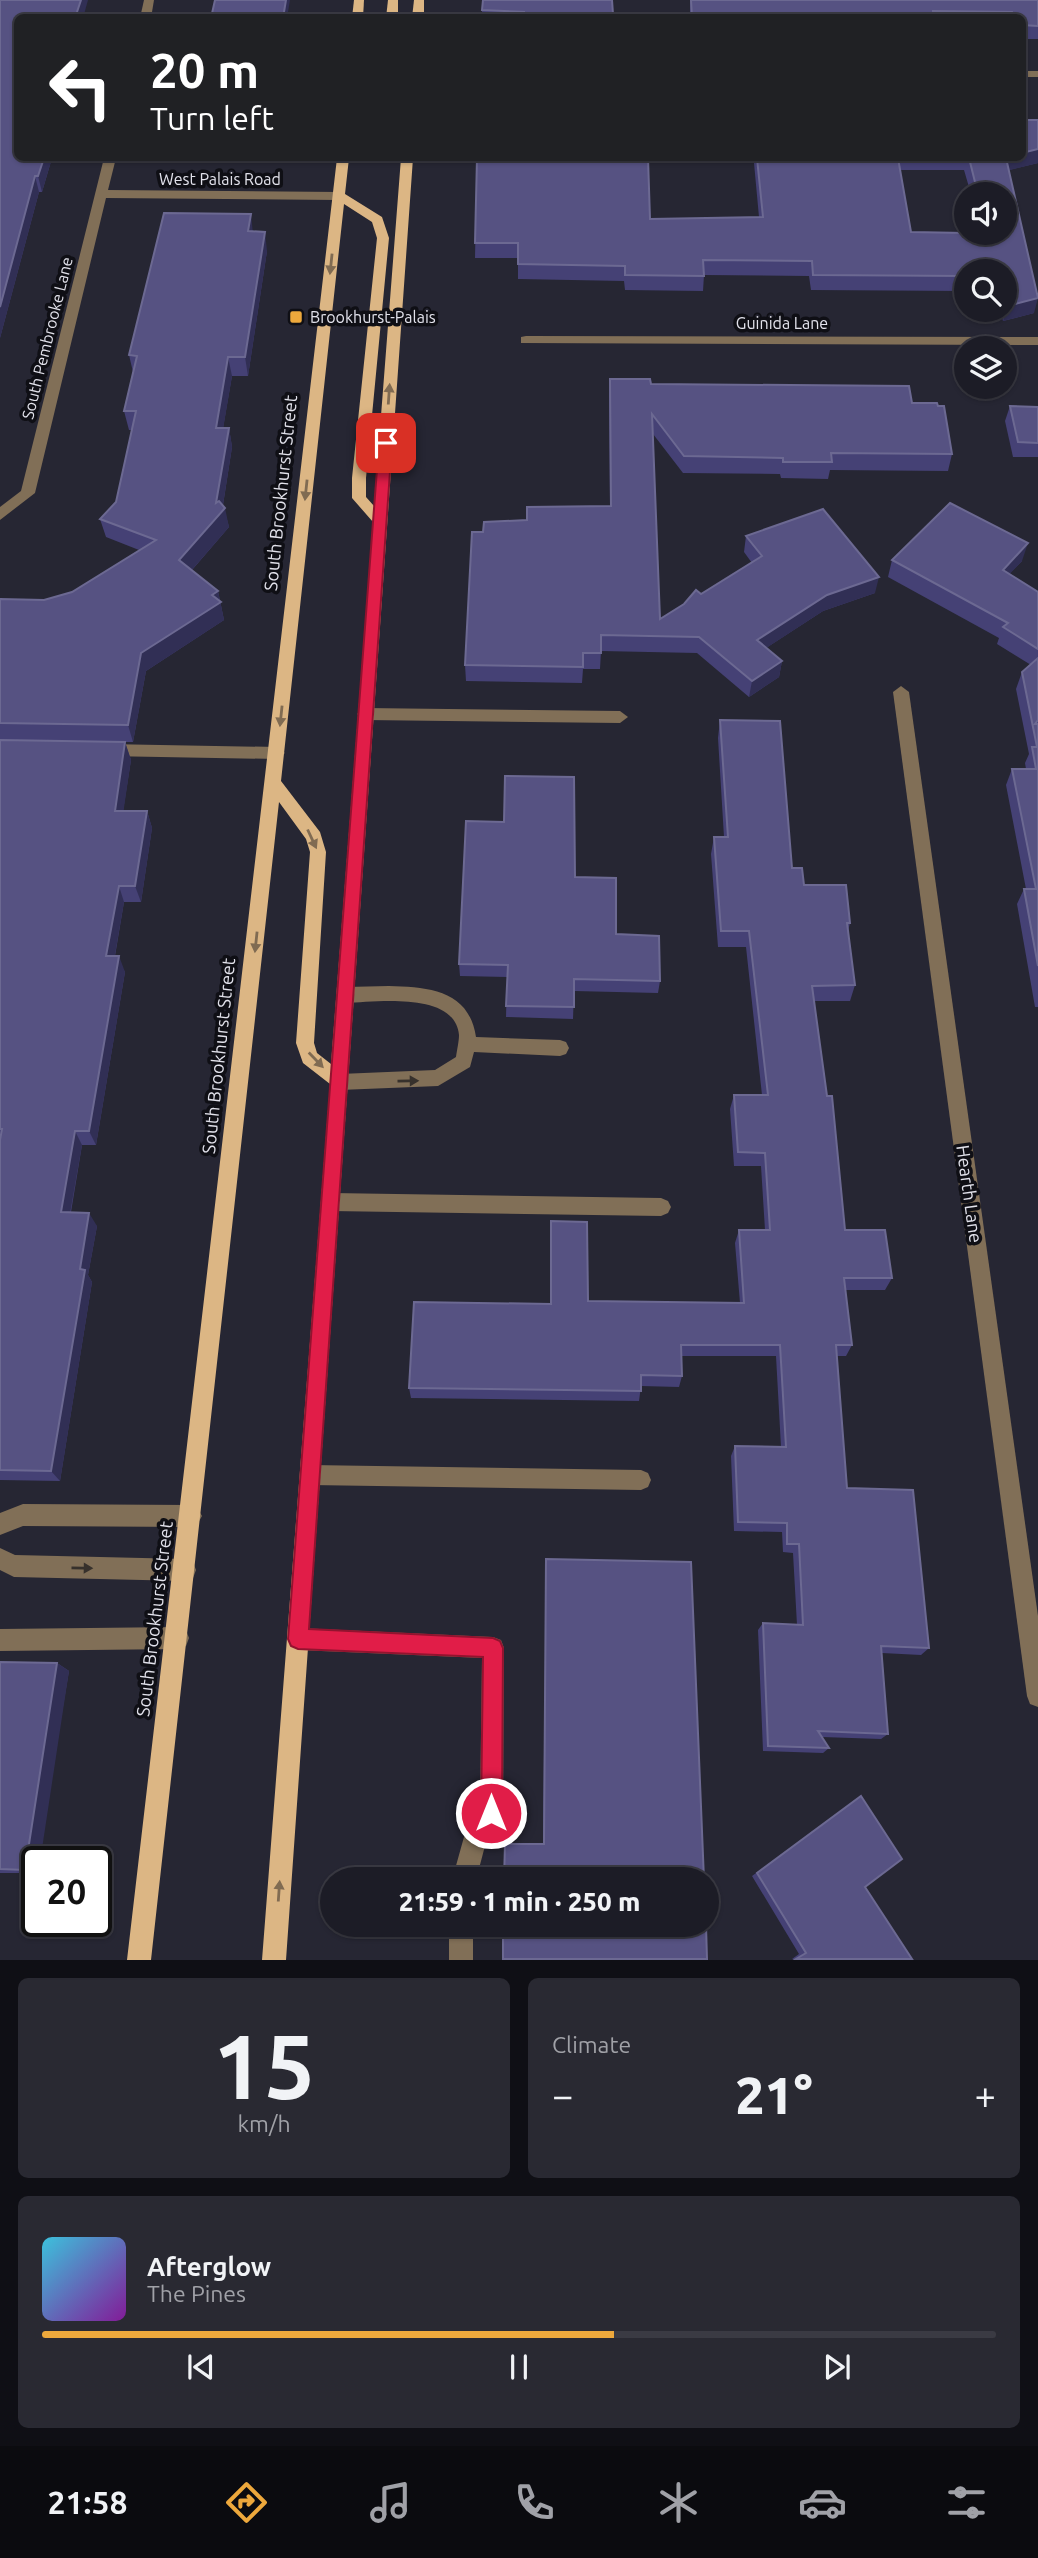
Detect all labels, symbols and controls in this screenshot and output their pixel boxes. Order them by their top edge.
icon: left [35,42,126,133]
text: 20 m [150,42,259,97]
text: Turn left [150,100,274,136]
street label: West Palais Road [159,170,281,188]
map controls [954,182,1017,399]
button: sound [954,182,1017,245]
one-way arrow [326,253,337,275]
street label: South Pembrooke Lane [18,255,76,421]
button: search [954,259,1017,322]
place label: Brookhurst-Palais [310,308,436,326]
marker: Brookhurst-Palais [288,309,304,325]
street label: Guinida Lane [736,314,828,332]
button: layers [954,336,1017,399]
one-way arrow [384,383,395,405]
street label: South Brookhurst Street [260,394,300,592]
pin [356,413,416,473]
icon: arrive [367,424,405,462]
one-way arrow [301,479,312,501]
one-way arrow [276,705,287,727]
one-way arrow [306,829,318,849]
one-way arrow [250,932,261,954]
street label: South Brookhurst Street [198,957,238,1155]
one-way arrow [307,1052,324,1069]
one-way arrow [397,1075,419,1087]
street label: Hearth Lane [953,1144,987,1244]
street label: South Brookhurst Street [132,1520,176,1718]
one-way arrow [71,1562,93,1573]
position arrow [454,1776,528,1850]
speed limit sign: 20 [21,1846,112,1937]
one-way arrow [274,1880,285,1902]
text: 21:59 · 1 min · 250 m [399,1887,640,1916]
text: 15 [213,2014,315,2116]
text: Climate [552,2032,631,2057]
text: 21° [735,2066,813,2124]
text: − [552,2074,573,2116]
text: + [975,2074,996,2116]
text: km/h [237,2111,291,2136]
text: Afterglow [147,2252,271,2281]
text: The Pines [147,2281,246,2306]
icon: previous [182,2348,220,2386]
icon: pause [500,2348,538,2386]
icon: next [818,2348,856,2386]
icon: directions [222,2478,271,2527]
icon: music [366,2478,415,2527]
icon: phone [510,2478,559,2527]
icon: climate [654,2478,703,2527]
icon: car [798,2478,847,2527]
icon: filters [942,2478,991,2527]
text: 21:58 [47,2484,128,2520]

